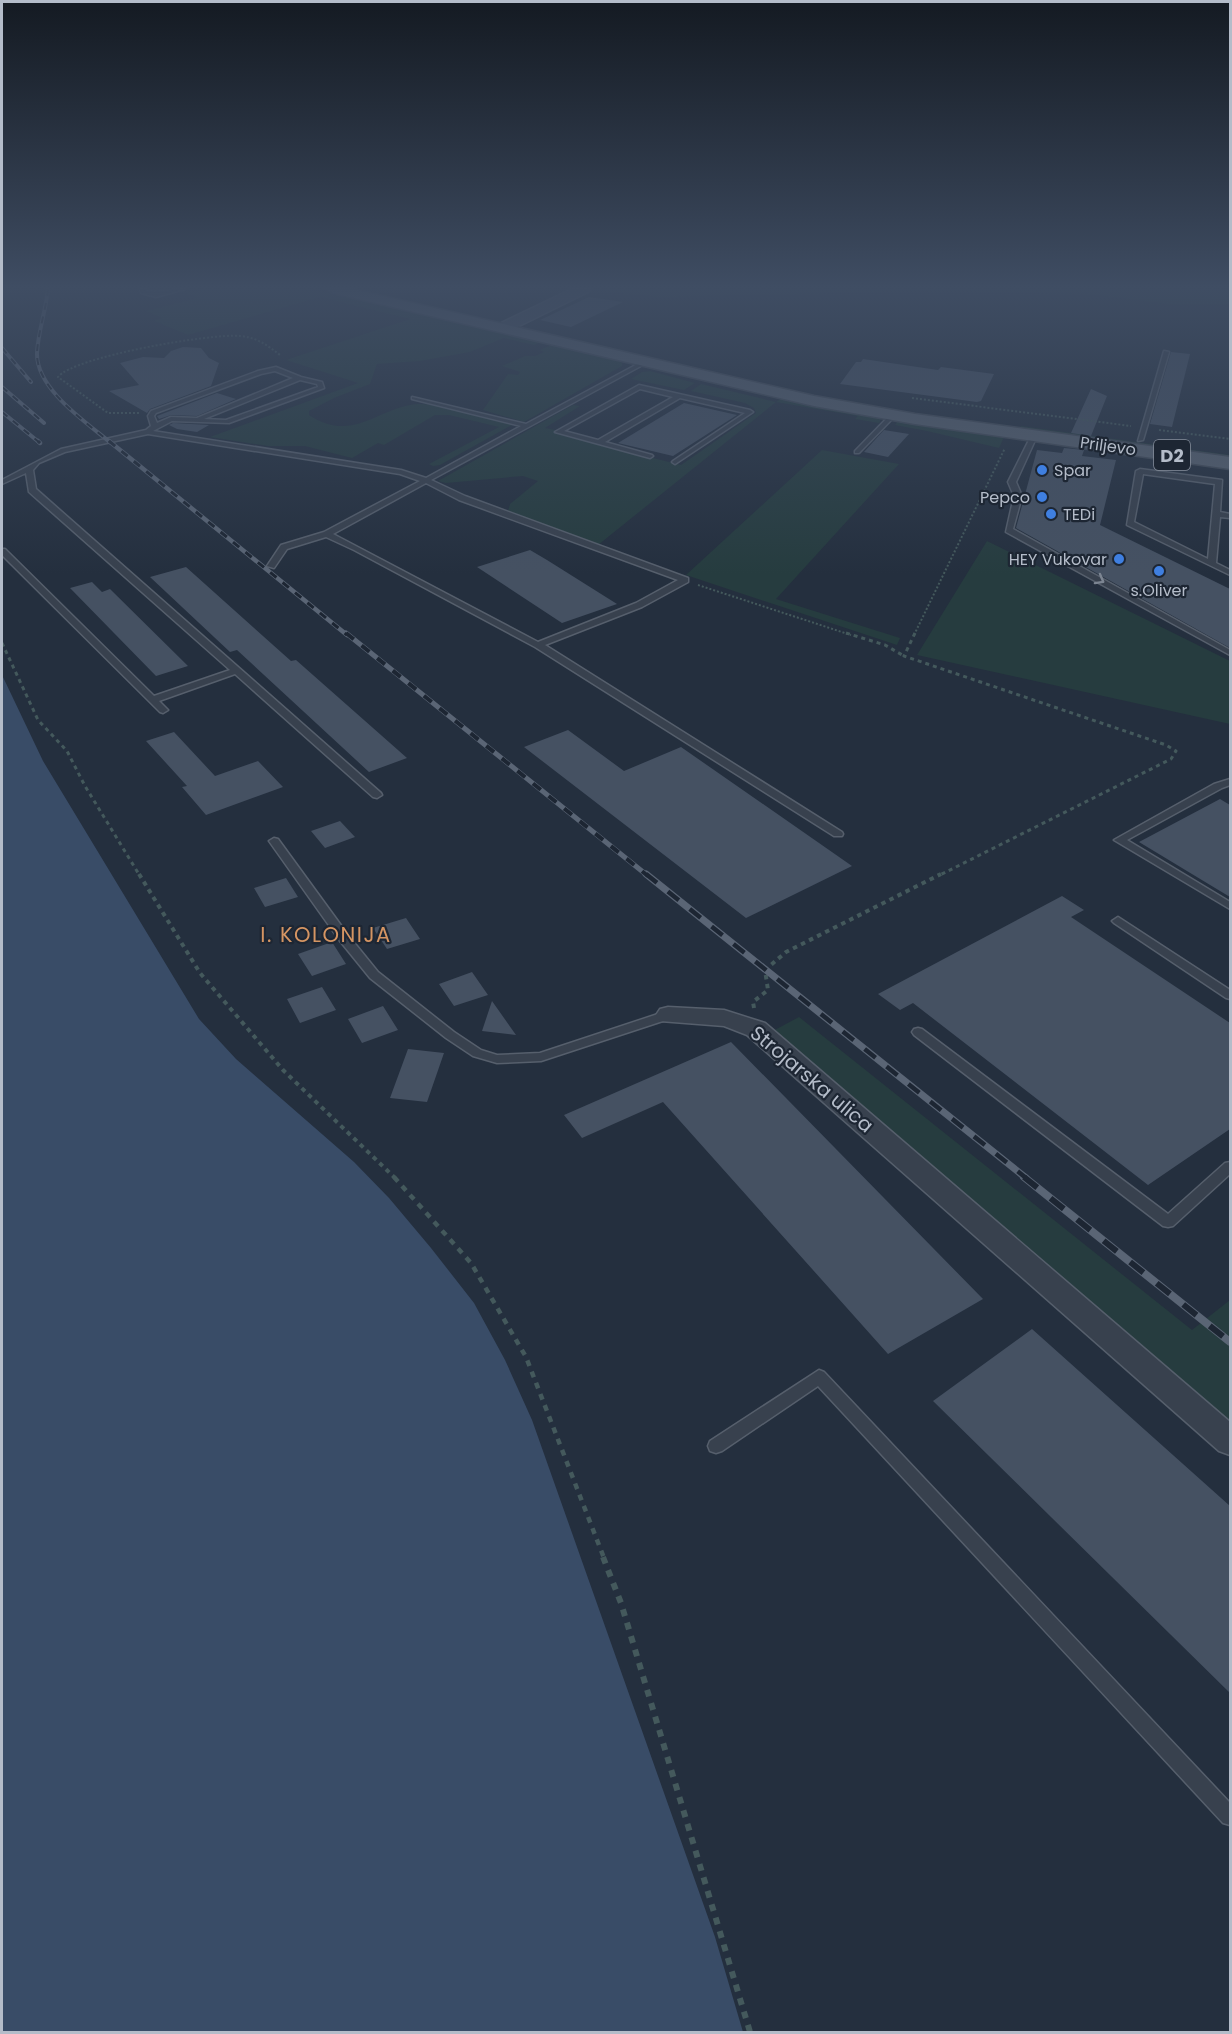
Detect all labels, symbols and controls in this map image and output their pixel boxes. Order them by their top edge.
street label: Priljevo [1079,431,1137,461]
road number: D2 [1154,440,1190,470]
place label: Spar [1054,459,1091,482]
marker: Spar [1035,463,1049,477]
place label: Pepco [980,486,1030,509]
marker: Pepco [1035,490,1049,504]
place label: TEDi [1063,503,1095,526]
marker: TEDi [1044,507,1058,521]
place label: HEY Vukovar [1009,548,1107,571]
marker: HEY Vukovar [1112,552,1126,566]
marker: s.Oliver [1152,564,1166,578]
one-way arrow [1094,573,1104,585]
place label: s.Oliver [1130,579,1188,602]
district label: I. KOLONIJA [260,920,392,949]
street label: Strojarska ulica [744,1019,880,1139]

